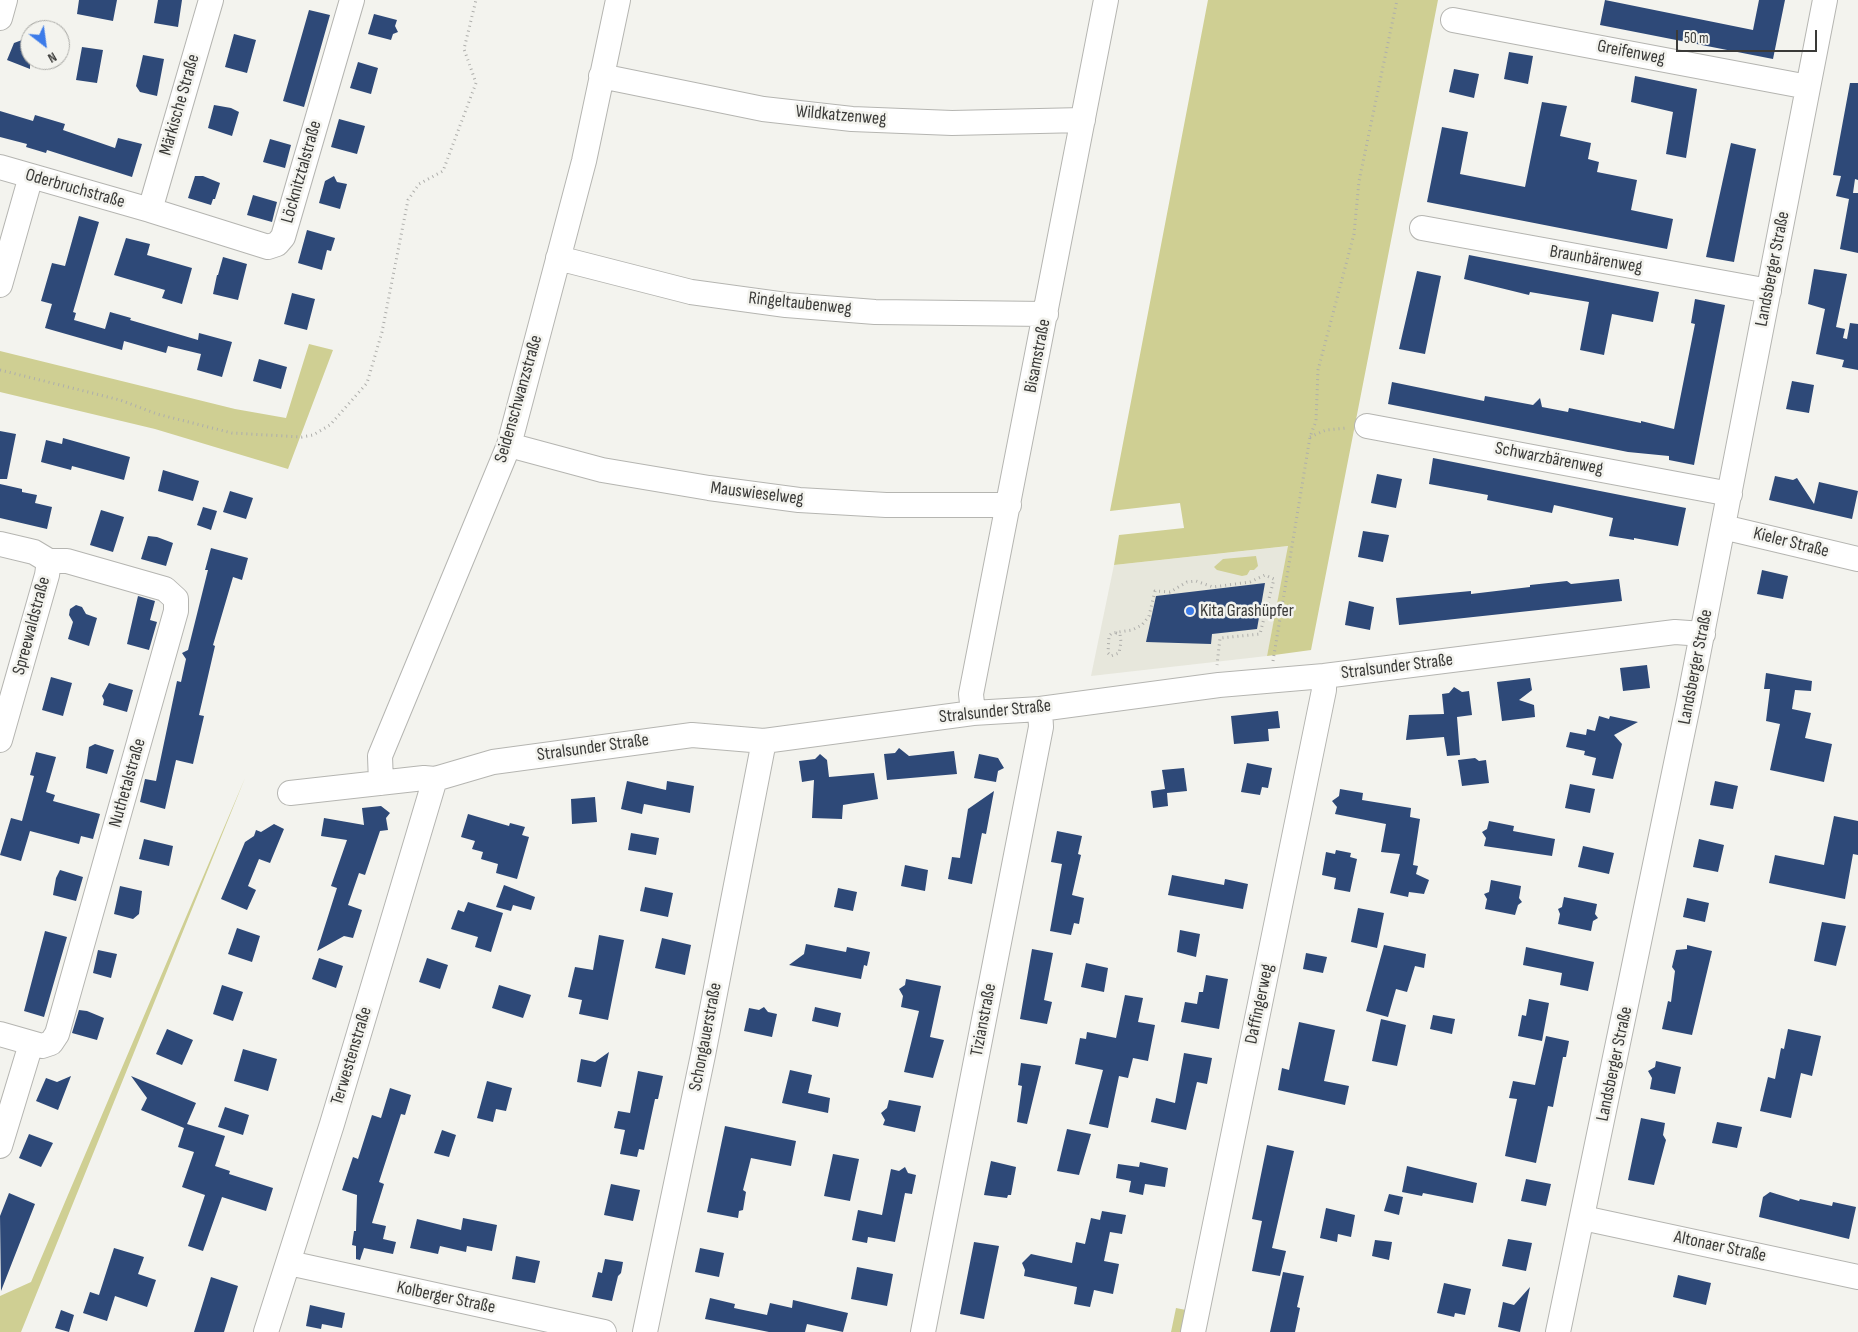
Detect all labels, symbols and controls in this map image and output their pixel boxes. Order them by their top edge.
north arrow [20,20,70,70]
scale bar [1678,20,1819,52]
text: 50 m [1684,29,1709,48]
street label: Greifenweg [1595,36,1667,70]
text: N [45,48,60,67]
street label: Märkische Straße [155,52,205,158]
street label: Wildkatzenweg [795,101,887,131]
street label: Löcknitztalstraße [277,118,327,226]
street label: Oderbruchstraße [23,165,127,213]
street label: Landsberger Straße [1751,210,1795,328]
street label: Braunbärenweg [1548,241,1644,279]
street label: Ringeltaubenweg [747,288,853,320]
street label: Bisamstraße [1020,317,1056,395]
street label: Seidenschwanzstraße [490,333,548,465]
street label: Schwarzbärenweg [1493,438,1605,480]
street label: Mauswieselweg [709,478,805,510]
street label: Kieler Straße [1751,523,1831,563]
street label: Spreewaldstraße [9,575,55,677]
place label: Kita Grashüpfer [1200,600,1294,622]
marker: Kita Grashüpfer [1184,605,1196,617]
street label: Landsberger Straße [1674,608,1718,726]
street label: Stralsunder Straße [1340,649,1454,685]
street label: Stralsunder Straße [938,695,1052,729]
street label: Stralsunder Straße [536,729,650,767]
street label: Nuthetalstraße [105,736,151,830]
street label: Daffingerweg [1241,962,1279,1046]
street label: Schongauerstraße [685,981,727,1093]
street label: Tizianstraße [966,982,1002,1058]
street label: Terwestenstraße [327,1004,377,1108]
street label: Landsberger Straße [1592,1005,1638,1123]
street label: Altonaer Straße [1672,1227,1768,1267]
street label: Kolberger Straße [395,1277,497,1319]

